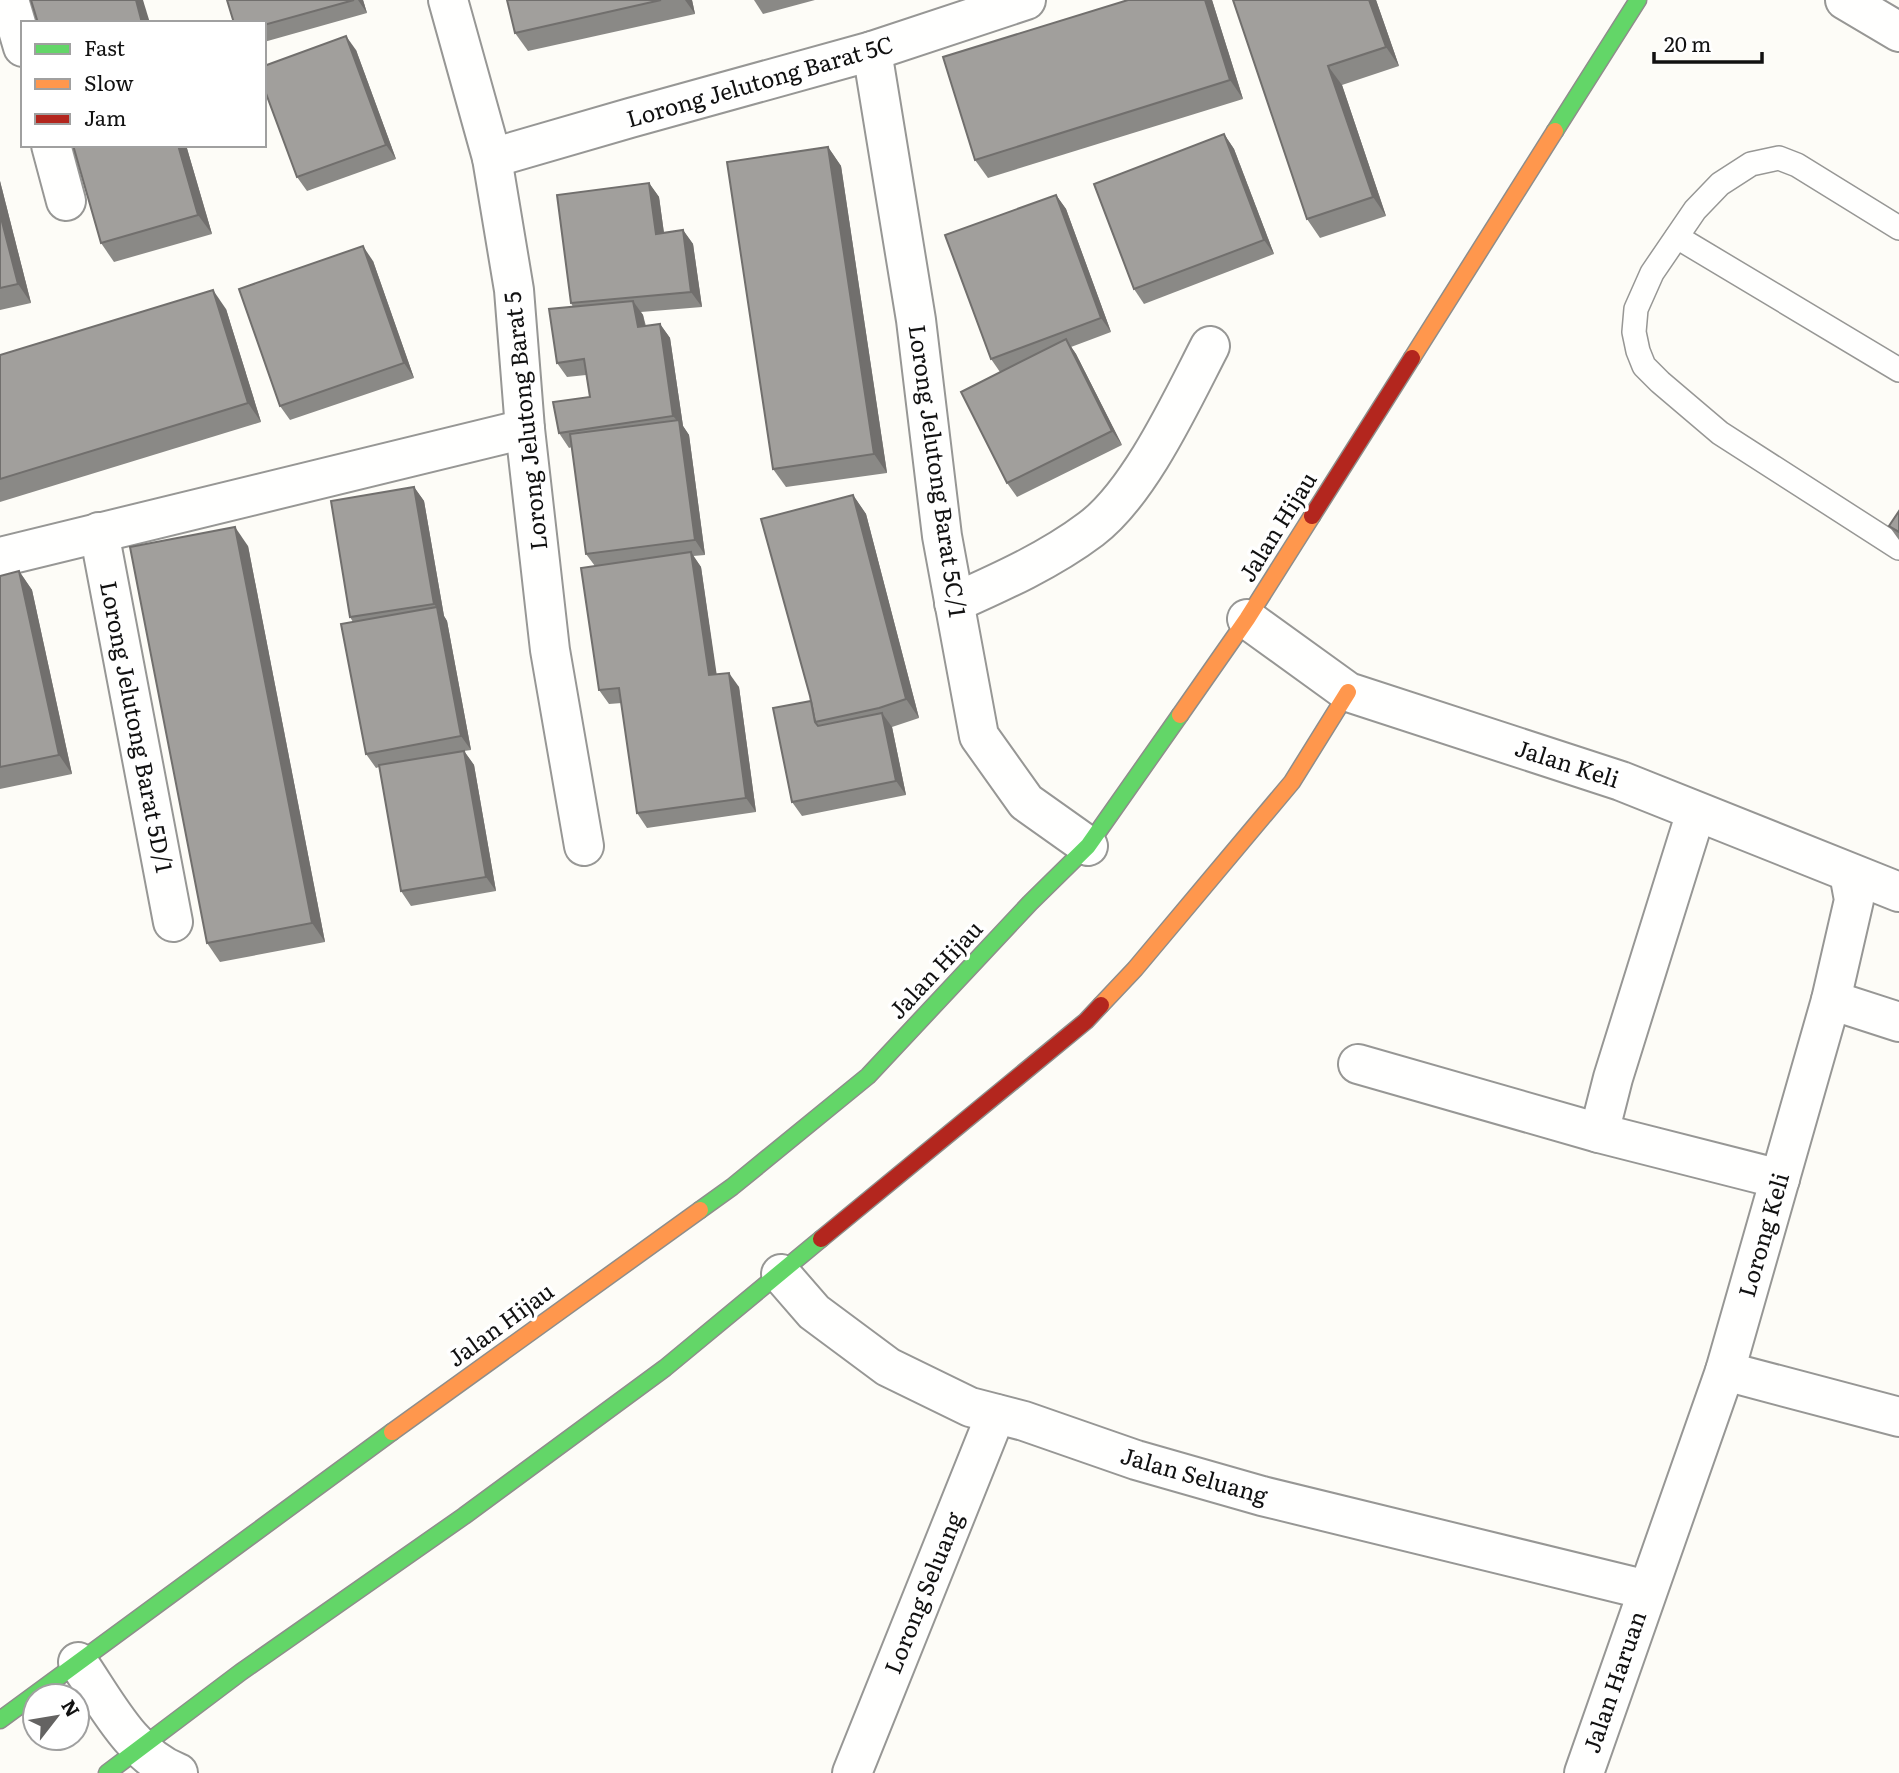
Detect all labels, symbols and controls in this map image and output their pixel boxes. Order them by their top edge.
legend [21,21,266,147]
scale bar [1654,21,1762,65]
street label: Lorong Jelutong Barat 5C [622,26,897,134]
text: 20 m [1664,27,1711,58]
text: Fast [84,31,125,62]
text: Slow [84,66,134,97]
text: Jam [84,101,126,132]
street label: Lorong Jelutong Barat 5 [494,290,554,552]
street label: Lorong Jelutong Barat 5C/1 [902,322,976,619]
street label: Jalan Hijau [1229,464,1324,588]
street label: Lorong Jelutong Barat 5D/1 [93,578,183,875]
street label: Jalan Keli [1511,729,1624,795]
street label: Jalan Hijau [880,912,989,1026]
street label: Lorong Keli [1728,1168,1796,1301]
street label: Jalan Hijau [440,1273,560,1374]
street label: Jalan Seluang [1117,1437,1272,1511]
street label: Lorong Seluang [874,1506,970,1678]
street label: Jalan Haruan [1573,1606,1653,1757]
north arrow [21,1682,91,1752]
text: N [55,1694,88,1722]

